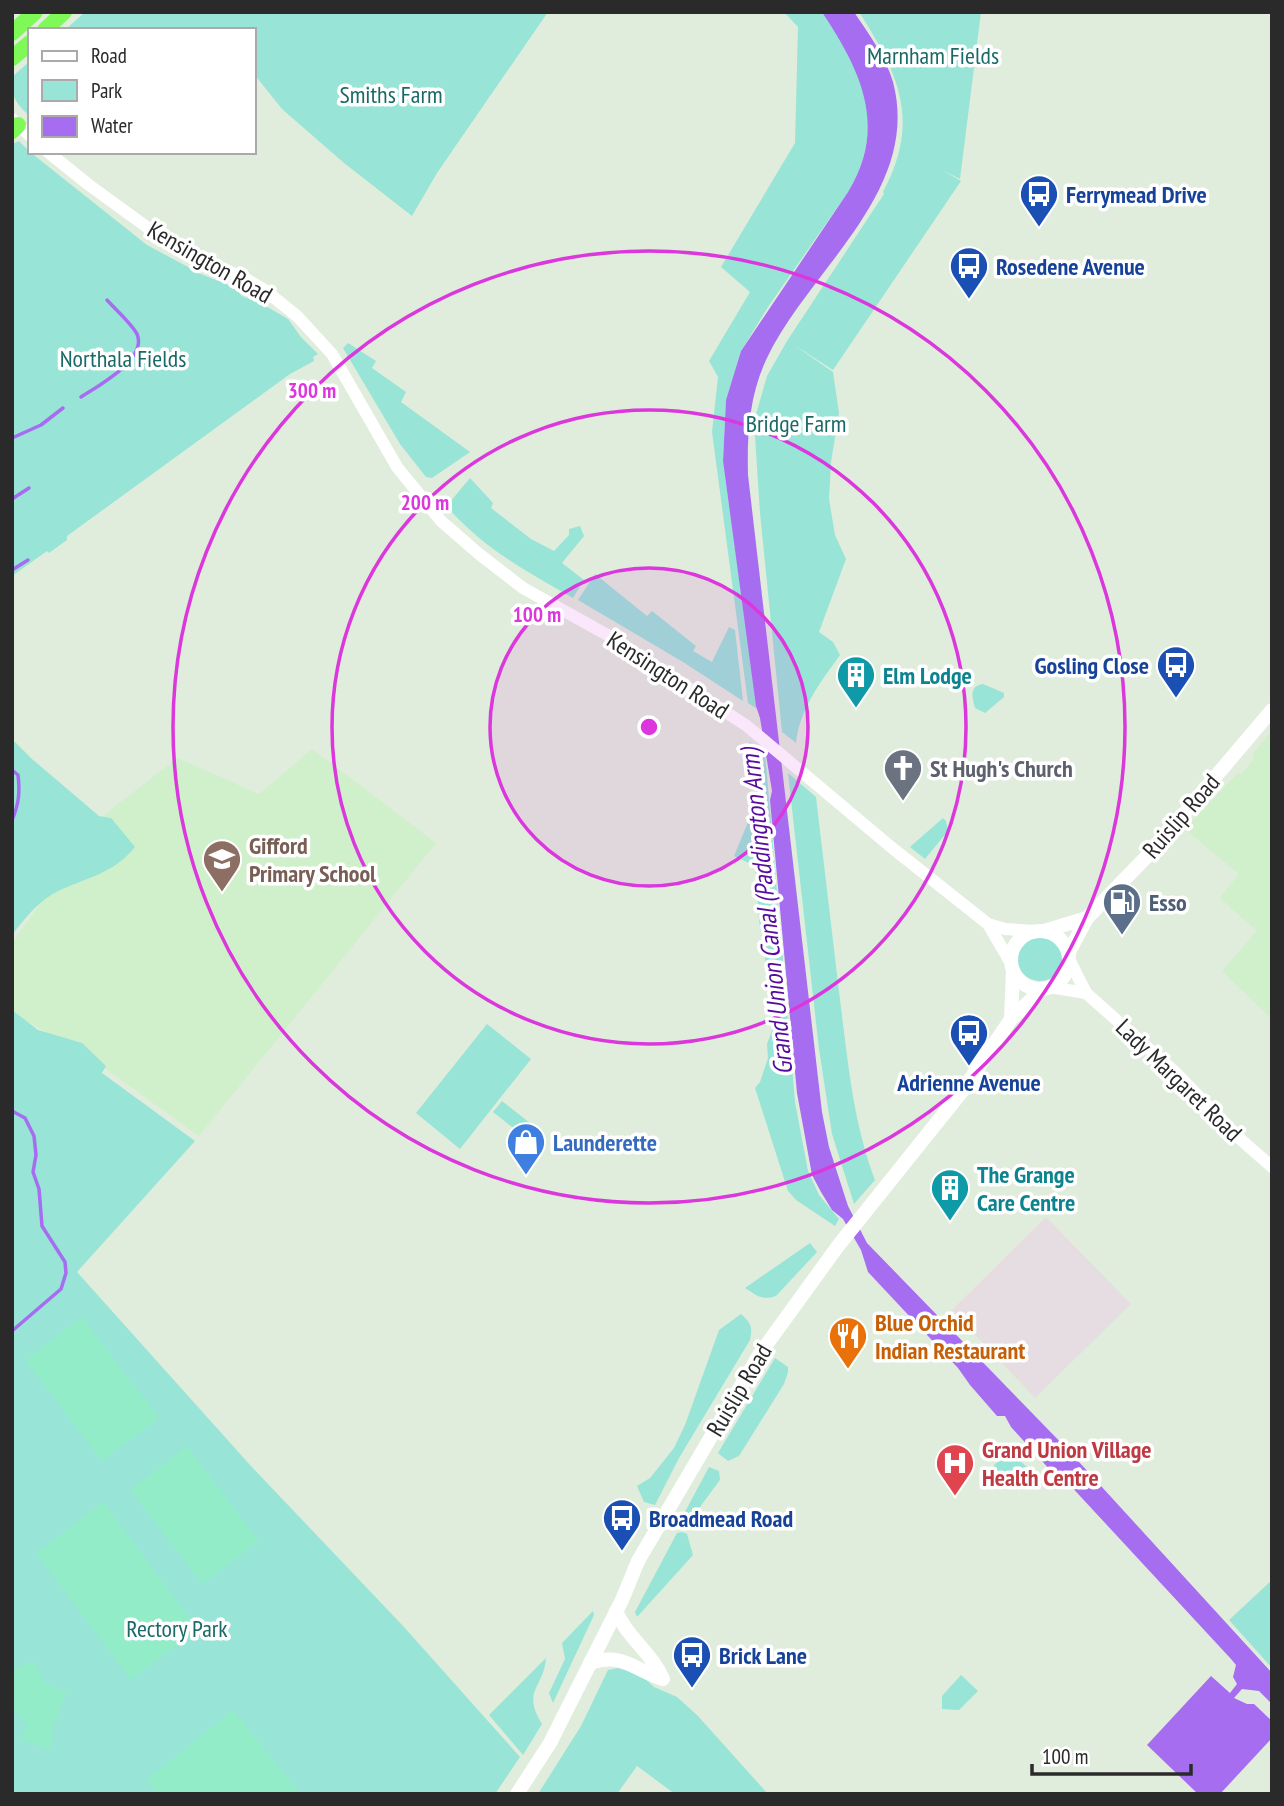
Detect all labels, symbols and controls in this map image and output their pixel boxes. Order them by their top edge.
legend [28,28,256,154]
park label: Marnham Fields [867,40,999,71]
text: Road [91,42,127,69]
text: Park [91,77,122,104]
park label: Smiths Farm [339,79,443,110]
text: Water [91,112,133,139]
bus stop icon: Ferrymead Drive [1018,173,1060,228]
place label: Ferrymead Drive [1066,179,1207,210]
street label: Kensington Road [142,214,278,310]
bus stop icon: Rosedene Avenue [948,245,990,300]
place label: Rosedene Avenue [996,251,1145,282]
park label: Northala Fields [60,343,186,374]
text: 300 m [288,377,336,404]
park label: Bridge Farm [746,408,846,439]
text: 200 m [401,489,449,516]
text: 100 m [513,601,561,628]
street label: Kensington Road [601,624,735,726]
bus stop icon: Gosling Close [1155,644,1197,699]
place label: Gosling Close [1034,650,1149,681]
building icon: Elm Lodge [835,654,877,709]
place label: Elm Lodge [883,660,972,691]
centre of rings [637,715,661,739]
water label: Grand Union Canal (Paddington Arm) [732,744,800,1077]
church icon: St Hugh's Church [882,747,924,802]
place label: St Hugh's Church [930,753,1073,784]
street label: Ruislip Road [1136,767,1226,865]
place label: Gifford Primary School [249,830,376,889]
school or university icon: Gifford Primary School [201,838,243,893]
fuel station icon: Esso [1101,881,1143,936]
place label: Esso [1149,887,1187,918]
bus stop icon: Adrienne Avenue [948,1012,990,1067]
street label: Lady Margaret Road [1109,1012,1249,1148]
place label: Adrienne Avenue [896,1067,1041,1098]
shop icon: Launderette [505,1121,547,1176]
place label: Launderette [553,1127,657,1158]
place label: The Grange Care Centre [977,1159,1075,1218]
building icon: The Grange Care Centre [929,1167,971,1222]
place label: Blue Orchid Indian Restaurant [875,1307,1025,1366]
restaurant icon: Blue Orchid Indian Restaurant [827,1315,869,1370]
street label: Ruislip Road [699,1338,779,1442]
place label: Grand Union Village Health Centre [982,1434,1152,1493]
hospital icon: Grand Union Village Health Centre [934,1442,976,1497]
bus stop icon: Broadmead Road [601,1497,643,1552]
place label: Broadmead Road [649,1503,793,1534]
park label: Rectory Park [126,1613,228,1644]
bus stop icon: Brick Lane [671,1634,713,1689]
place label: Brick Lane [719,1640,807,1671]
scale bar [1032,1732,1191,1776]
text: 100 m [1042,1743,1088,1770]

